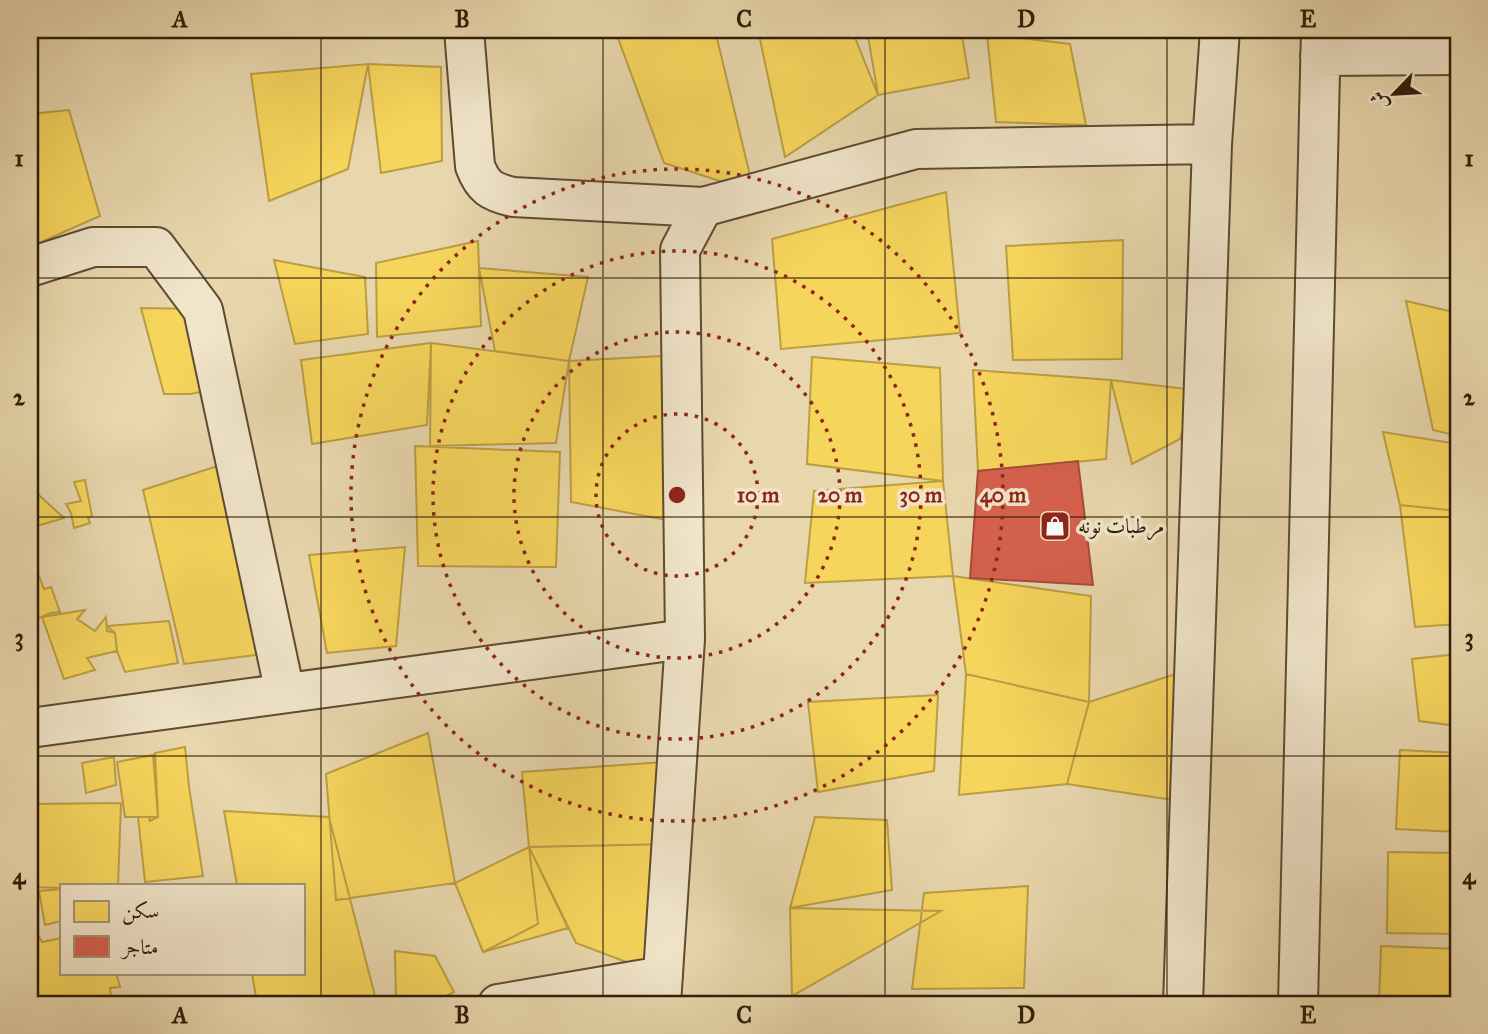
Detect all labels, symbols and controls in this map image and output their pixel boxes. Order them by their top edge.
text: A [170,5,188,33]
text: B [454,5,470,33]
text: C [736,5,752,33]
text: D [1017,5,1035,33]
text: E [1300,5,1317,33]
north arrow [1358,60,1428,130]
text: ش [1365,88,1393,114]
text: 1 [14,144,24,172]
text: 1 [1464,144,1474,172]
text: 2 [13,383,25,411]
text: 2 [1463,383,1475,411]
text: 10 m [737,482,780,508]
text: 20 m [818,482,863,508]
text: 30 m [900,482,943,508]
text: 40 m [980,482,1026,508]
centre of rings [665,483,689,507]
shop icon: مرطبات نونه [1038,509,1072,543]
place label: مرطبات نونه [1078,513,1164,541]
text: 3 [14,623,24,652]
text: 3 [1464,623,1474,652]
text: 4 [13,862,27,890]
text: 4 [1463,862,1477,890]
legend [60,884,304,974]
text: سكن [122,898,159,925]
text: متاجر [120,934,159,960]
text: A [170,1001,188,1029]
text: B [454,1001,470,1029]
text: C [736,1001,752,1029]
text: D [1017,1001,1035,1029]
text: E [1300,1001,1317,1029]

